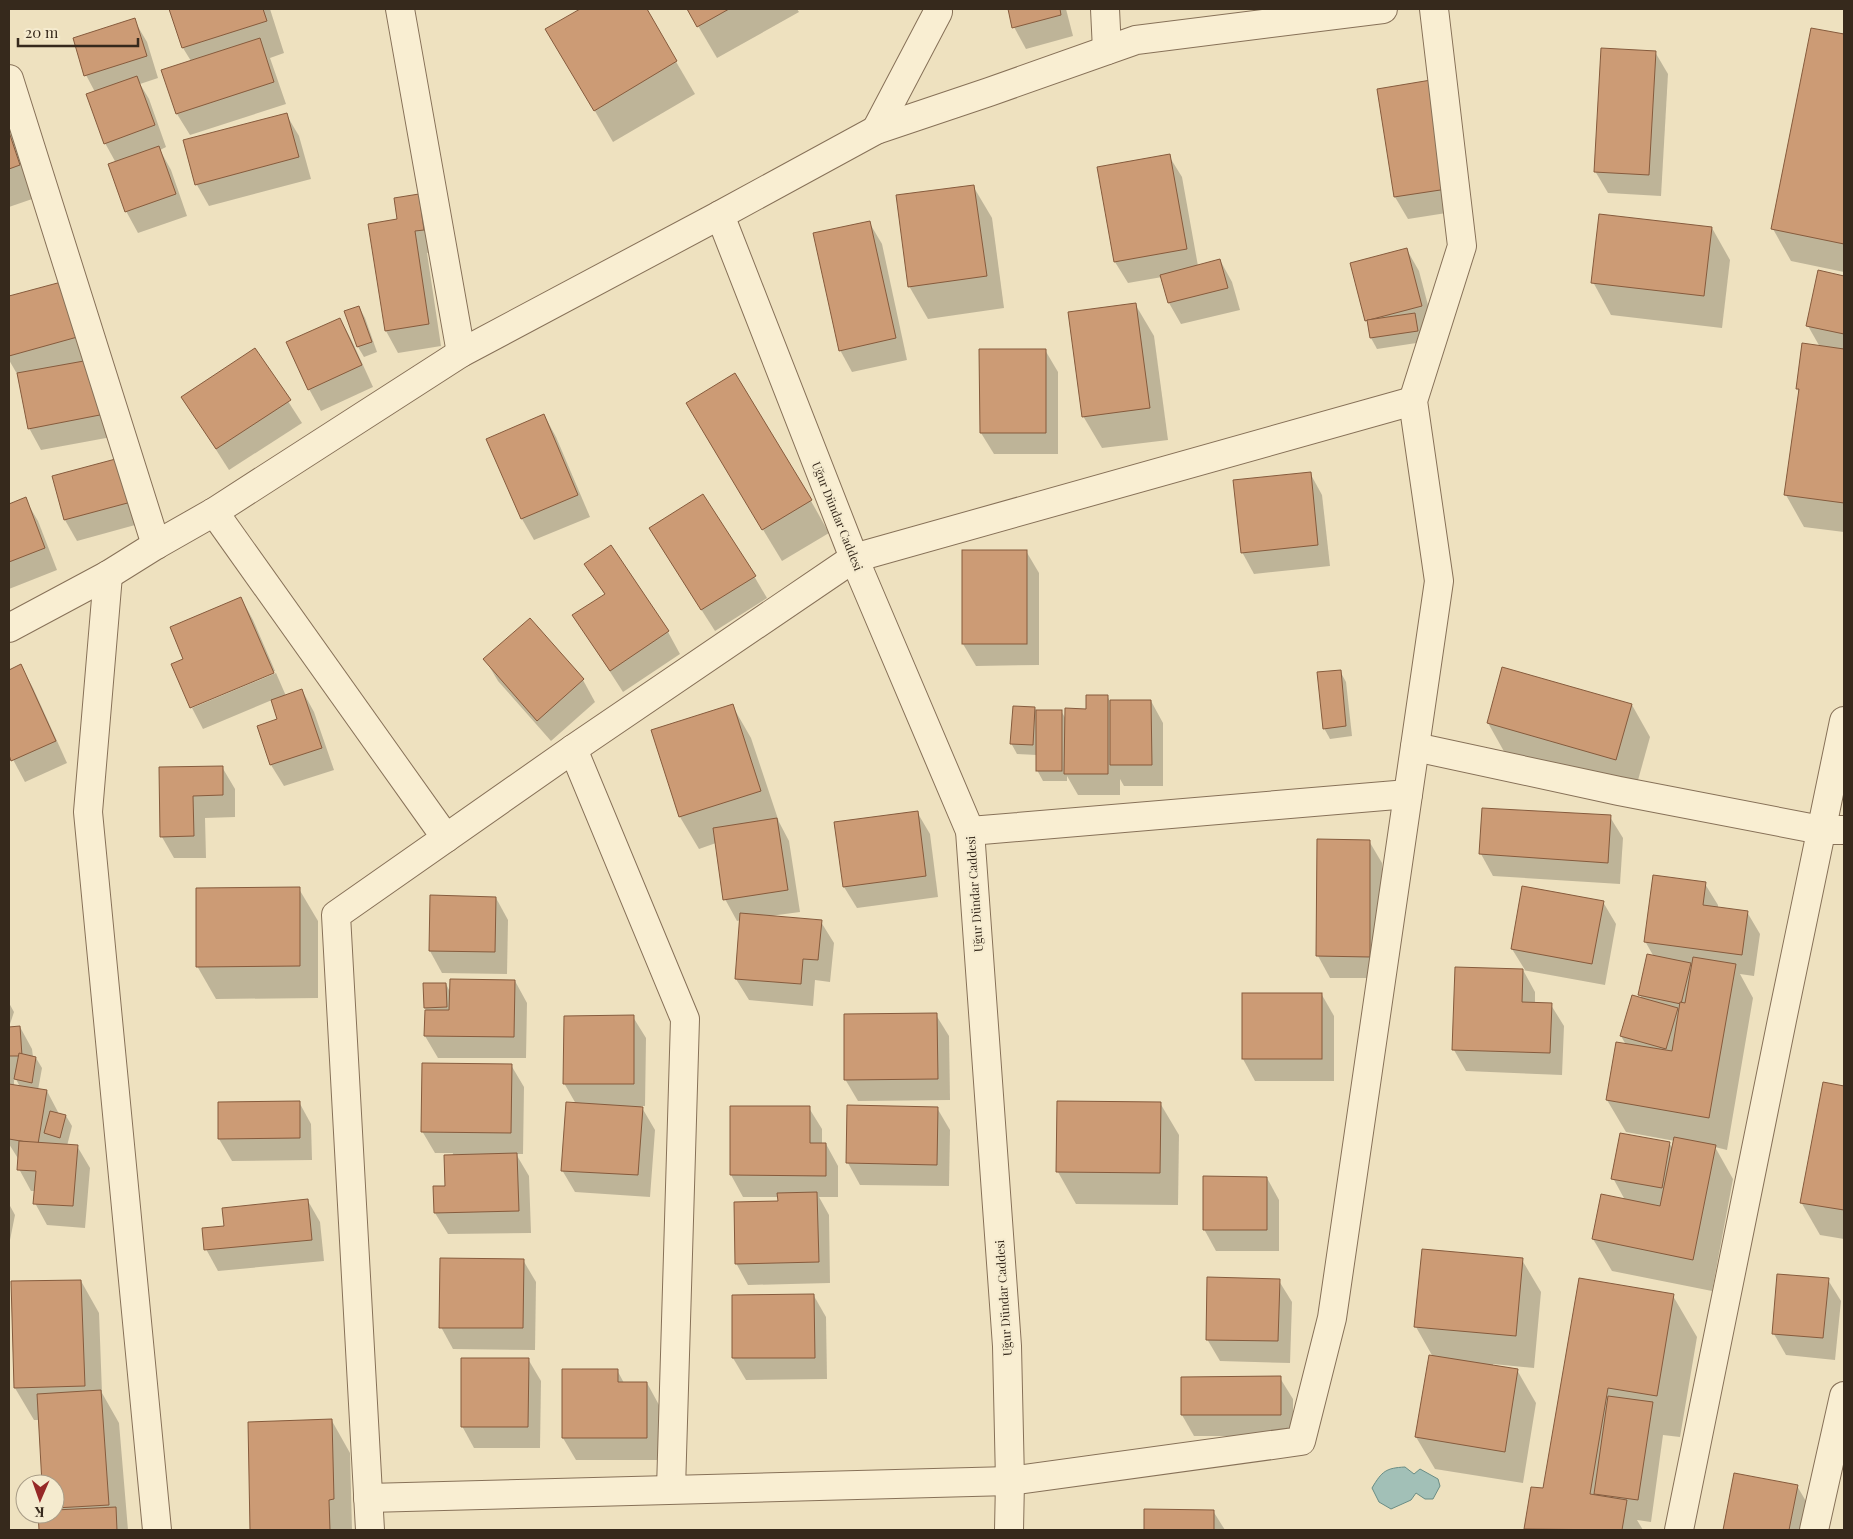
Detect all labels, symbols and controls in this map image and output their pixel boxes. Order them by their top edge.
scale bar [18,15,138,47]
text: 20 m [25,22,59,42]
street label: Uğur Dündar Caddesi [809,459,867,573]
street label: Uğur Dündar Caddesi [962,835,986,953]
street label: Uğur Dündar Caddesi [991,1239,1015,1357]
north arrow [15,1474,65,1524]
text: K [33,1503,45,1522]

